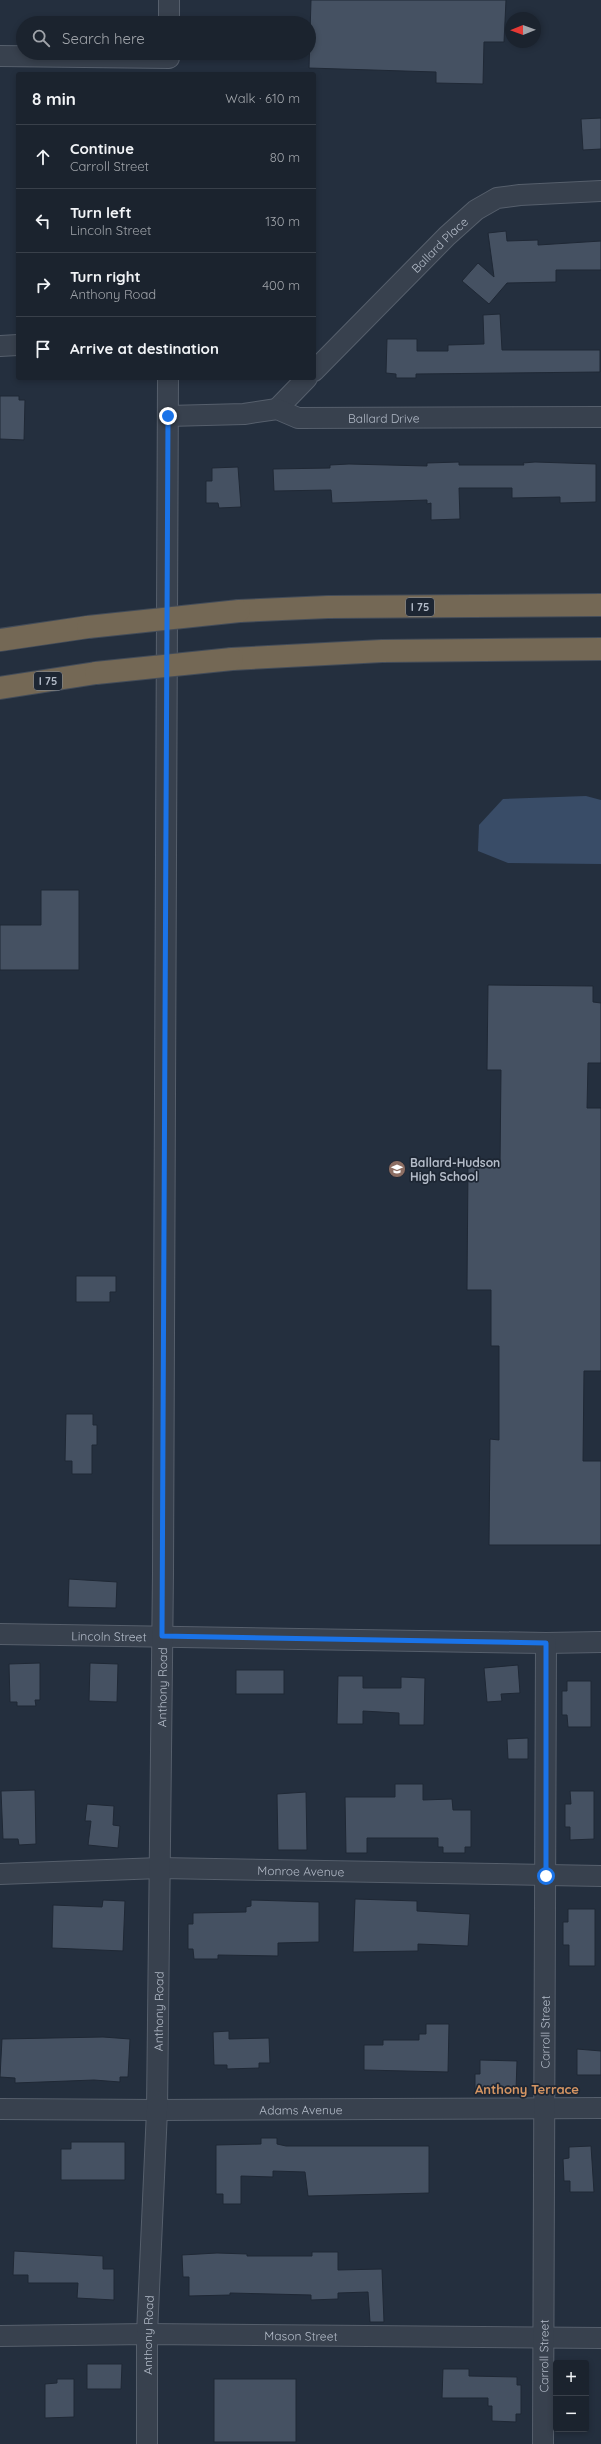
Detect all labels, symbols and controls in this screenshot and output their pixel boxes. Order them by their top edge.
north arrow [505,12,541,48]
search box [16,16,316,60]
icon: search [30,27,52,49]
text: Search here [62,29,145,48]
text: 8 min [32,88,76,109]
text: Walk · 610 m [225,90,300,106]
text: Continue [70,139,134,158]
icon: ahead [32,146,54,168]
text: 80 m [270,149,300,165]
text: Carroll Street [70,158,149,174]
text: Turn left [70,203,132,222]
icon: left [32,210,54,232]
text: 130 m [265,213,300,229]
street label: Ballard Place [408,214,471,275]
text: Lincoln Street [70,222,151,238]
text: Turn right [70,267,141,286]
icon: right [32,274,54,296]
text: 400 m [262,277,300,293]
text: Anthony Road [70,286,156,302]
icon: arrive [32,338,54,360]
text: Arrive at destination [70,339,219,358]
route end [159,407,177,425]
street label: Ballard Drive [348,410,420,425]
road number: I 75 [406,598,434,616]
road number: I 75 [34,672,62,690]
place label: Ballard-Hudson High School [410,1155,500,1184]
school or university icon: Ballard-Hudson High School [387,1159,407,1179]
street label: Lincoln Street [71,1628,147,1644]
street label: Anthony Road [154,1647,170,1727]
street label: Monroe Avenue [257,1862,345,1879]
route start [537,1867,555,1885]
street label: Anthony Road [150,1971,166,2051]
street label: Carroll Street [537,1995,552,2069]
district label: Anthony Terrace [475,2081,579,2097]
street label: Adams Avenue [259,2102,343,2117]
street label: Anthony Road [139,2295,156,2375]
street label: Carroll Street [536,2319,551,2393]
street label: Mason Street [264,2328,338,2343]
map controls [553,2360,589,2432]
button: + [553,2360,589,2396]
button: − [553,2396,589,2432]

